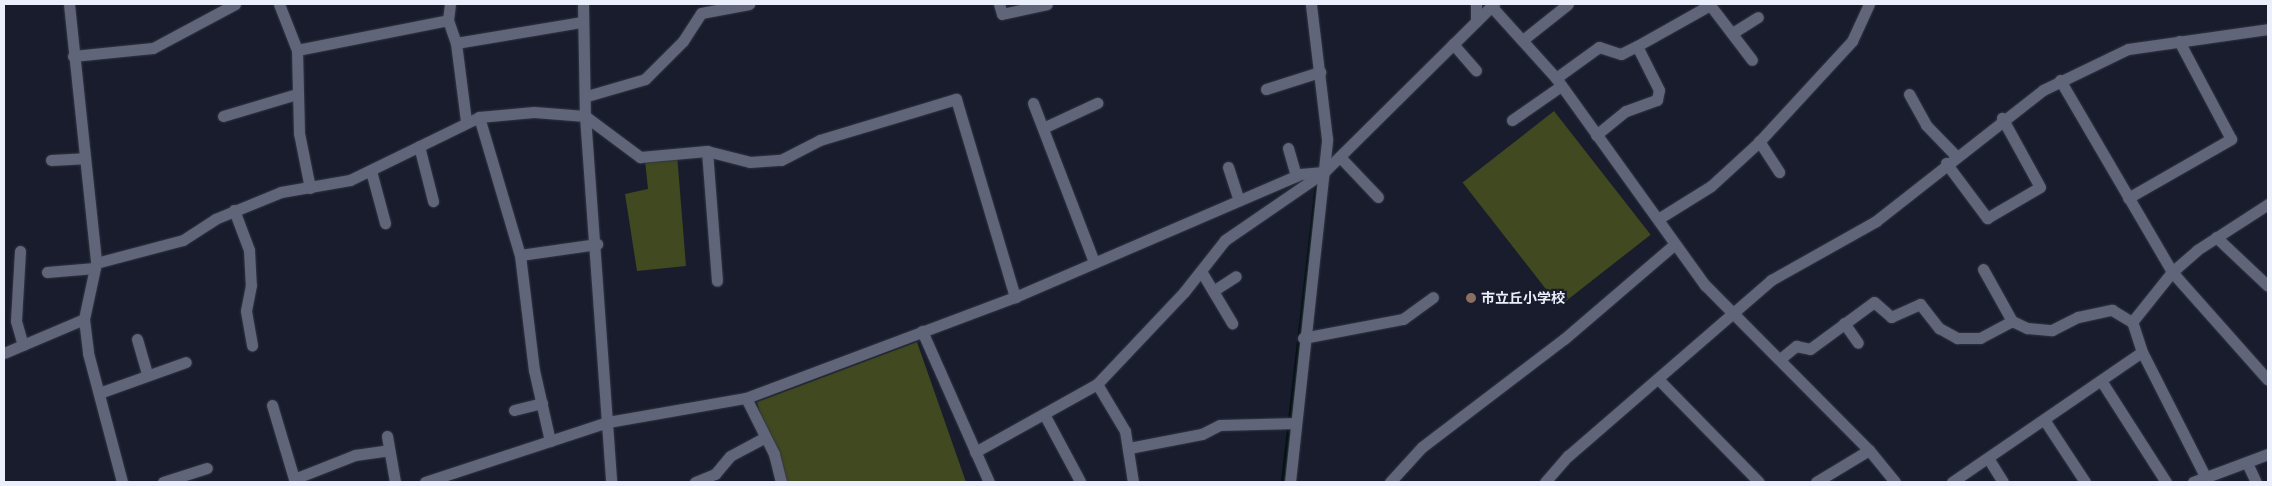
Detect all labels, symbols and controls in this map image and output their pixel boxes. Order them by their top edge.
place label: 市立丘小学校 [1481,290,1565,306]
marker: 市立丘小学校 [1465,292,1477,304]

